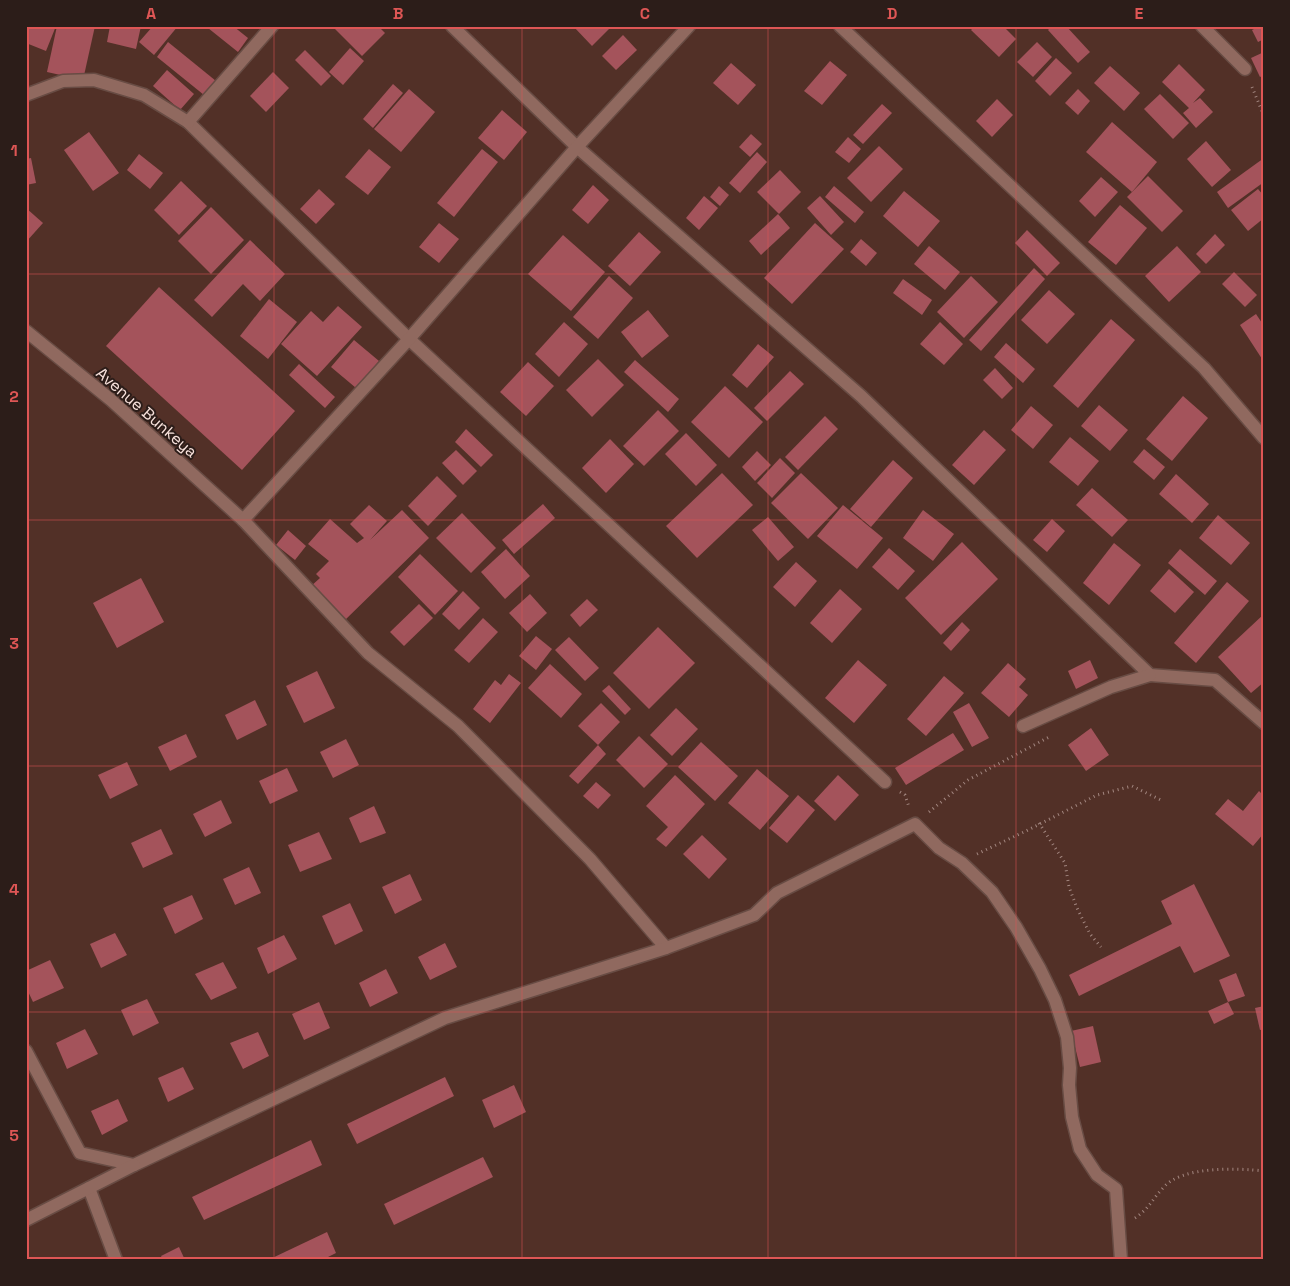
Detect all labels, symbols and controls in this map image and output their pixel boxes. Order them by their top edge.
text: A [146,3,156,24]
text: B [393,3,403,24]
text: C [640,3,650,24]
text: D [887,3,897,24]
text: E [1135,3,1144,24]
text: 1 [10,140,18,161]
street label: Avenue Bunkeya [92,363,202,462]
text: 2 [9,386,19,407]
text: 3 [9,633,19,654]
text: 4 [9,879,19,900]
text: 5 [9,1125,19,1146]

